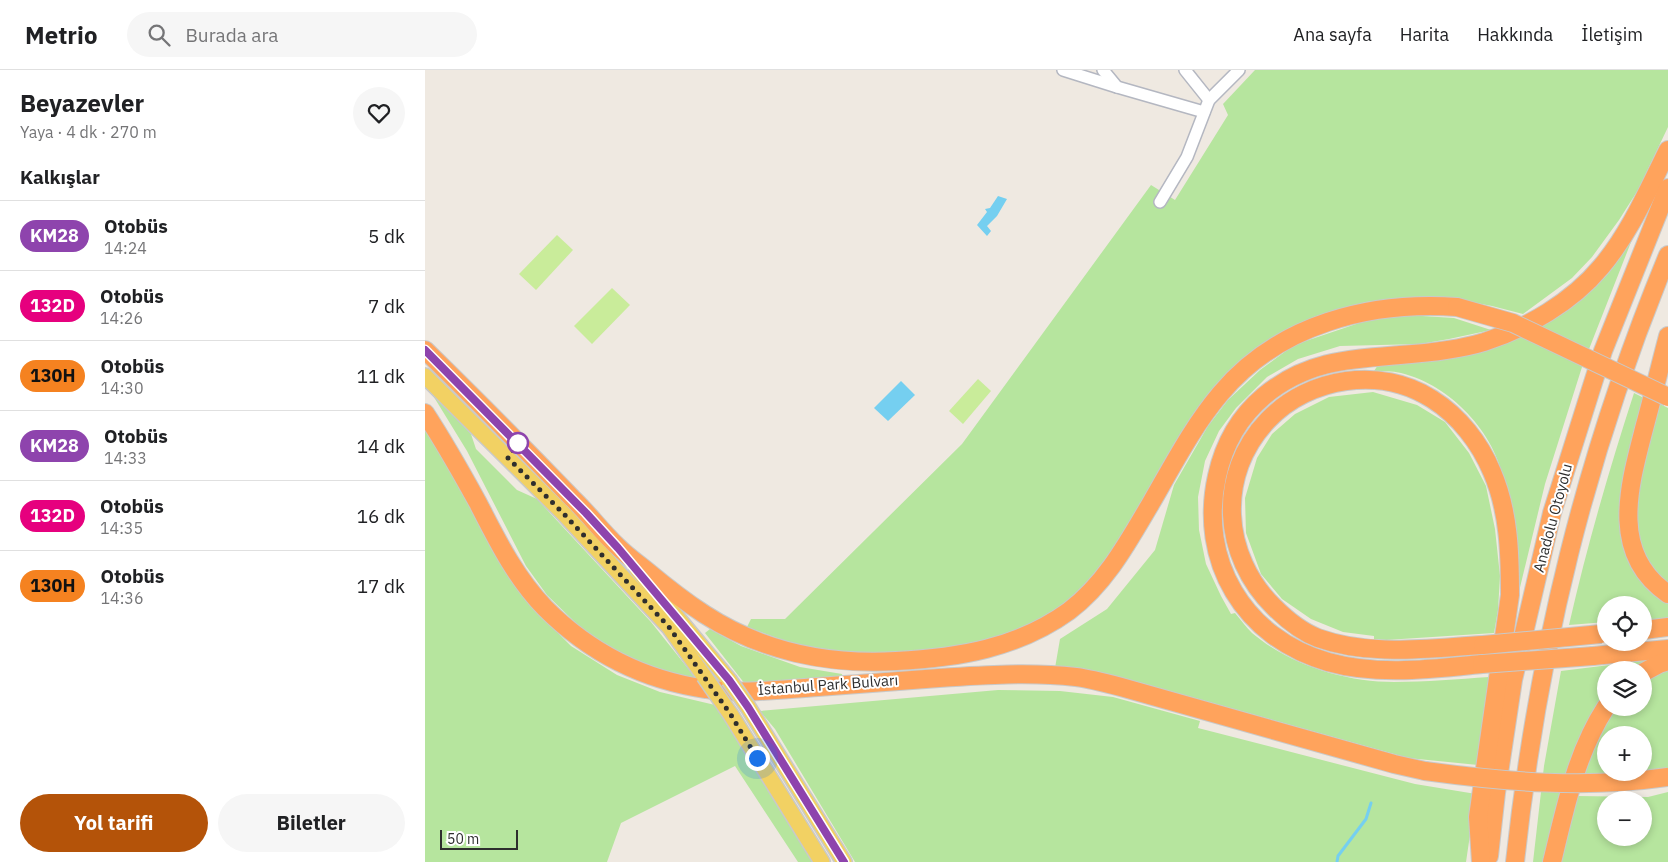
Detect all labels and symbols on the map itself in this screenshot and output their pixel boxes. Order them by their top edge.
unlabelled marker [507,432,529,454]
street label: Anadolu Otoyolu [1529,461,1576,574]
street label: İstanbul Park Bulvarı [757,670,899,699]
your location [745,746,770,771]
scale bar [440,827,517,850]

